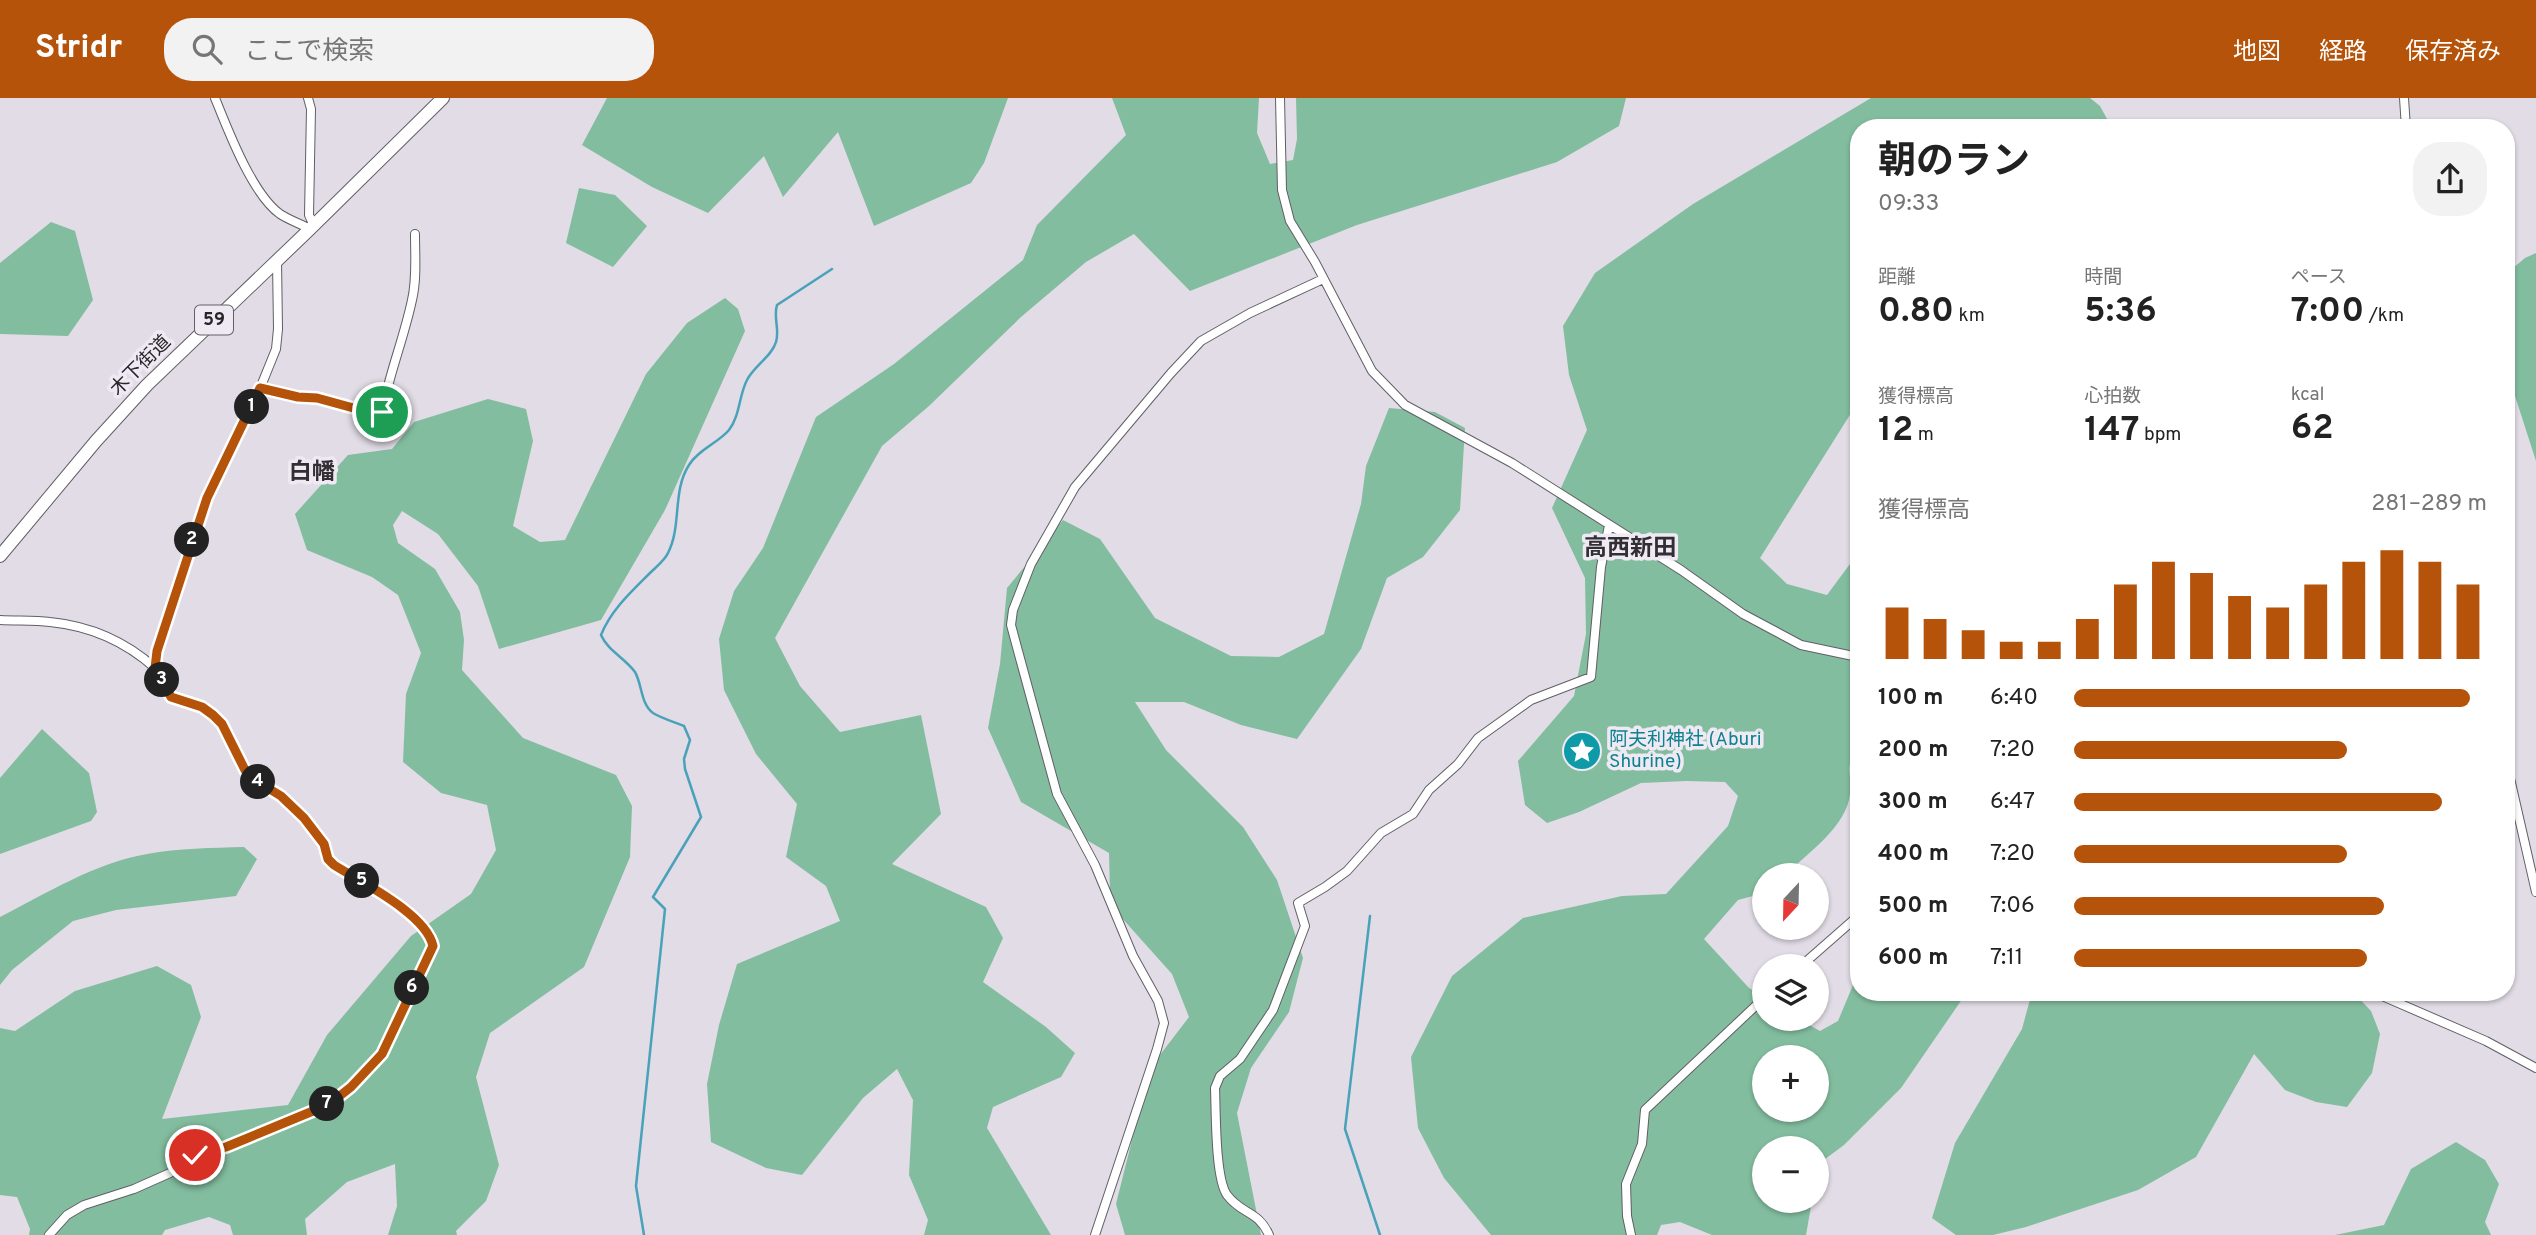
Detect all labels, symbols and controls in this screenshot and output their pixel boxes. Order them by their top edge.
search box [164,18,654,81]
text: Stridr [35,28,122,70]
icon: search [188,30,226,68]
text: ここで検索 [244,36,374,69]
text: 地図 [2233,38,2281,68]
text: 経路 [2319,38,2367,68]
text: 保存済み [2405,38,2501,68]
text: 朝のラン [1878,139,2030,188]
button: share [2413,142,2487,216]
text: 09:33 [1878,190,1939,219]
text: 距離 [1878,266,1916,290]
text: 時間 [2084,266,2122,290]
text: ペース [2291,266,2347,290]
text: 0.80 [1878,290,1954,334]
text: 5:36 [2084,290,2157,334]
text: 7:00 [2291,290,2364,334]
text: km [1954,304,1985,328]
text: /km [2364,304,2404,328]
road number: 59 [195,306,233,334]
street label: 木下街道 [106,331,176,401]
pin [352,382,412,442]
text: kcal [2291,383,2324,407]
text: 獲得標高 [1878,385,1954,409]
text: 心拍数 [2084,385,2141,409]
pin: 1 [234,390,270,424]
icon: arrive [363,393,401,431]
text: 1 [248,394,255,418]
text: 62 [2291,407,2334,451]
text: 12 [1878,409,1913,453]
text: 147 [2084,409,2140,453]
text: m [1913,423,1934,447]
text: bpm [2140,423,2181,447]
district label: 白幡 [289,459,335,488]
text: 281–289 m [2371,490,2487,519]
text: 獲得標高 [1878,497,1970,526]
pin: 2 [174,522,210,558]
text: 2 [186,527,197,551]
district label: 高西新田 [1584,535,1676,564]
pin: 3 [144,662,180,698]
text: 3 [156,667,167,691]
text: 100 m [1878,684,1943,713]
text: 6:40 [1990,684,2038,713]
place label: 阿夫利神社 (Aburi Shurine) [1609,728,1762,774]
place icon: 阿夫利神社 (Aburi Shurine) [1561,730,1603,772]
text: 200 m [1878,736,1948,765]
text: 7:20 [1990,736,2035,765]
pin: 4 [240,764,276,800]
text: 4 [251,769,264,793]
text: 300 m [1878,788,1948,817]
text: 6:47 [1990,788,2035,817]
text: 400 m [1878,840,1949,869]
text: 7:20 [1990,840,2035,869]
north arrow [1752,863,1829,940]
map controls [1752,863,1829,1213]
pin: 5 [344,864,380,898]
text: 5 [356,868,367,892]
text: 500 m [1878,892,1948,921]
text: 7:06 [1990,892,2035,921]
text: 600 m [1878,944,1948,973]
text: 7:11 [1990,944,2023,973]
button: layers [1752,954,1829,1031]
pin: 6 [394,970,430,1006]
text: 6 [406,975,417,999]
button: + [1752,1045,1829,1122]
pin: 7 [310,1086,344,1122]
text: 7 [321,1091,332,1115]
pin [165,1125,225,1185]
icon: check [176,1136,214,1174]
button: − [1752,1136,1829,1213]

